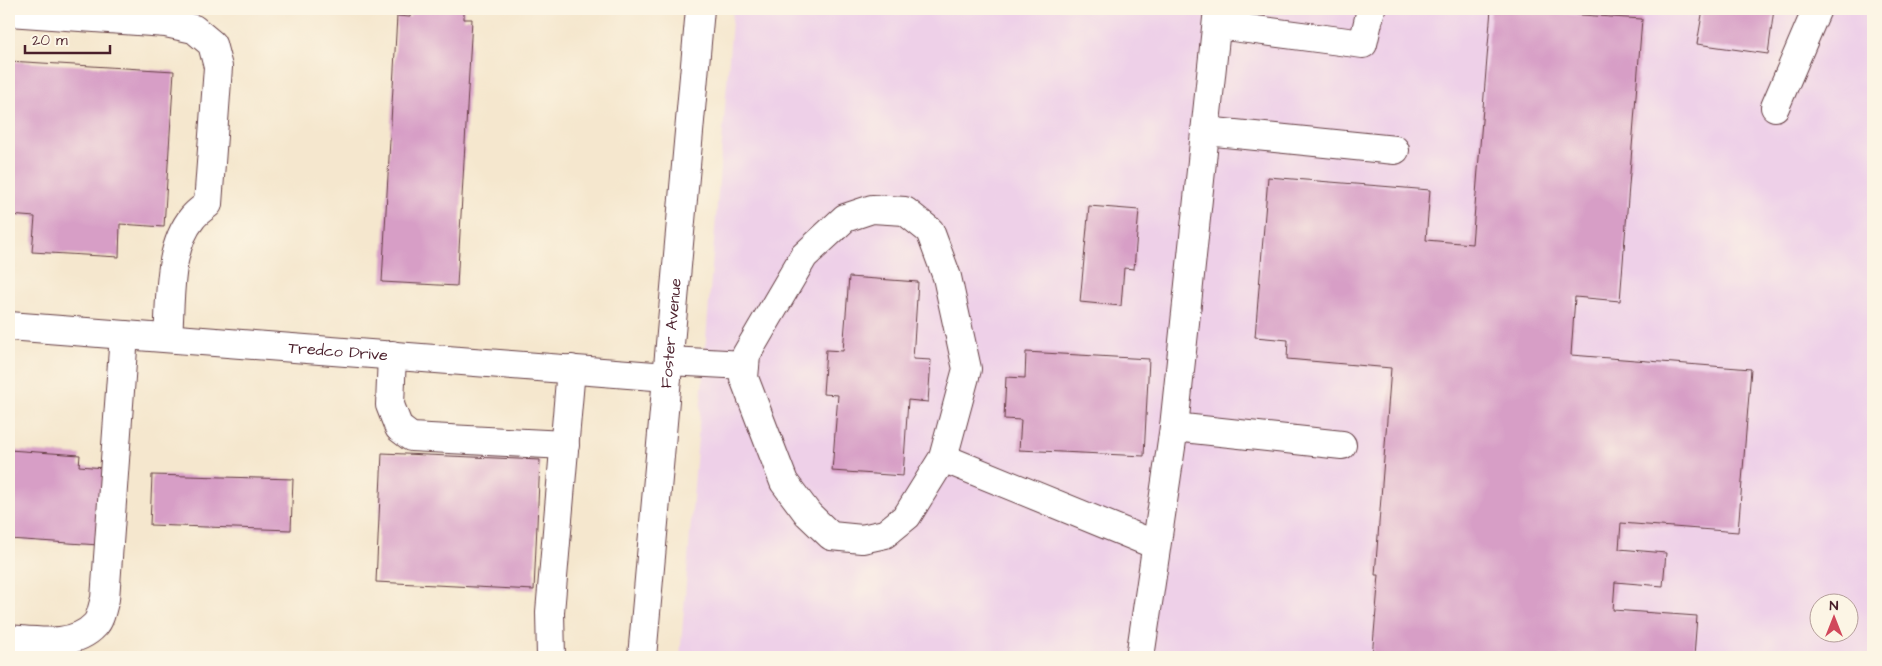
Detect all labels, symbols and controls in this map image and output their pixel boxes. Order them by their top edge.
scale bar [25,22,110,54]
text: 20 m [32,30,68,51]
street label: Foster Avenue [655,277,687,389]
street label: Tredco Drive [287,337,389,366]
north arrow [1810,594,1860,644]
text: N [1830,596,1839,616]

